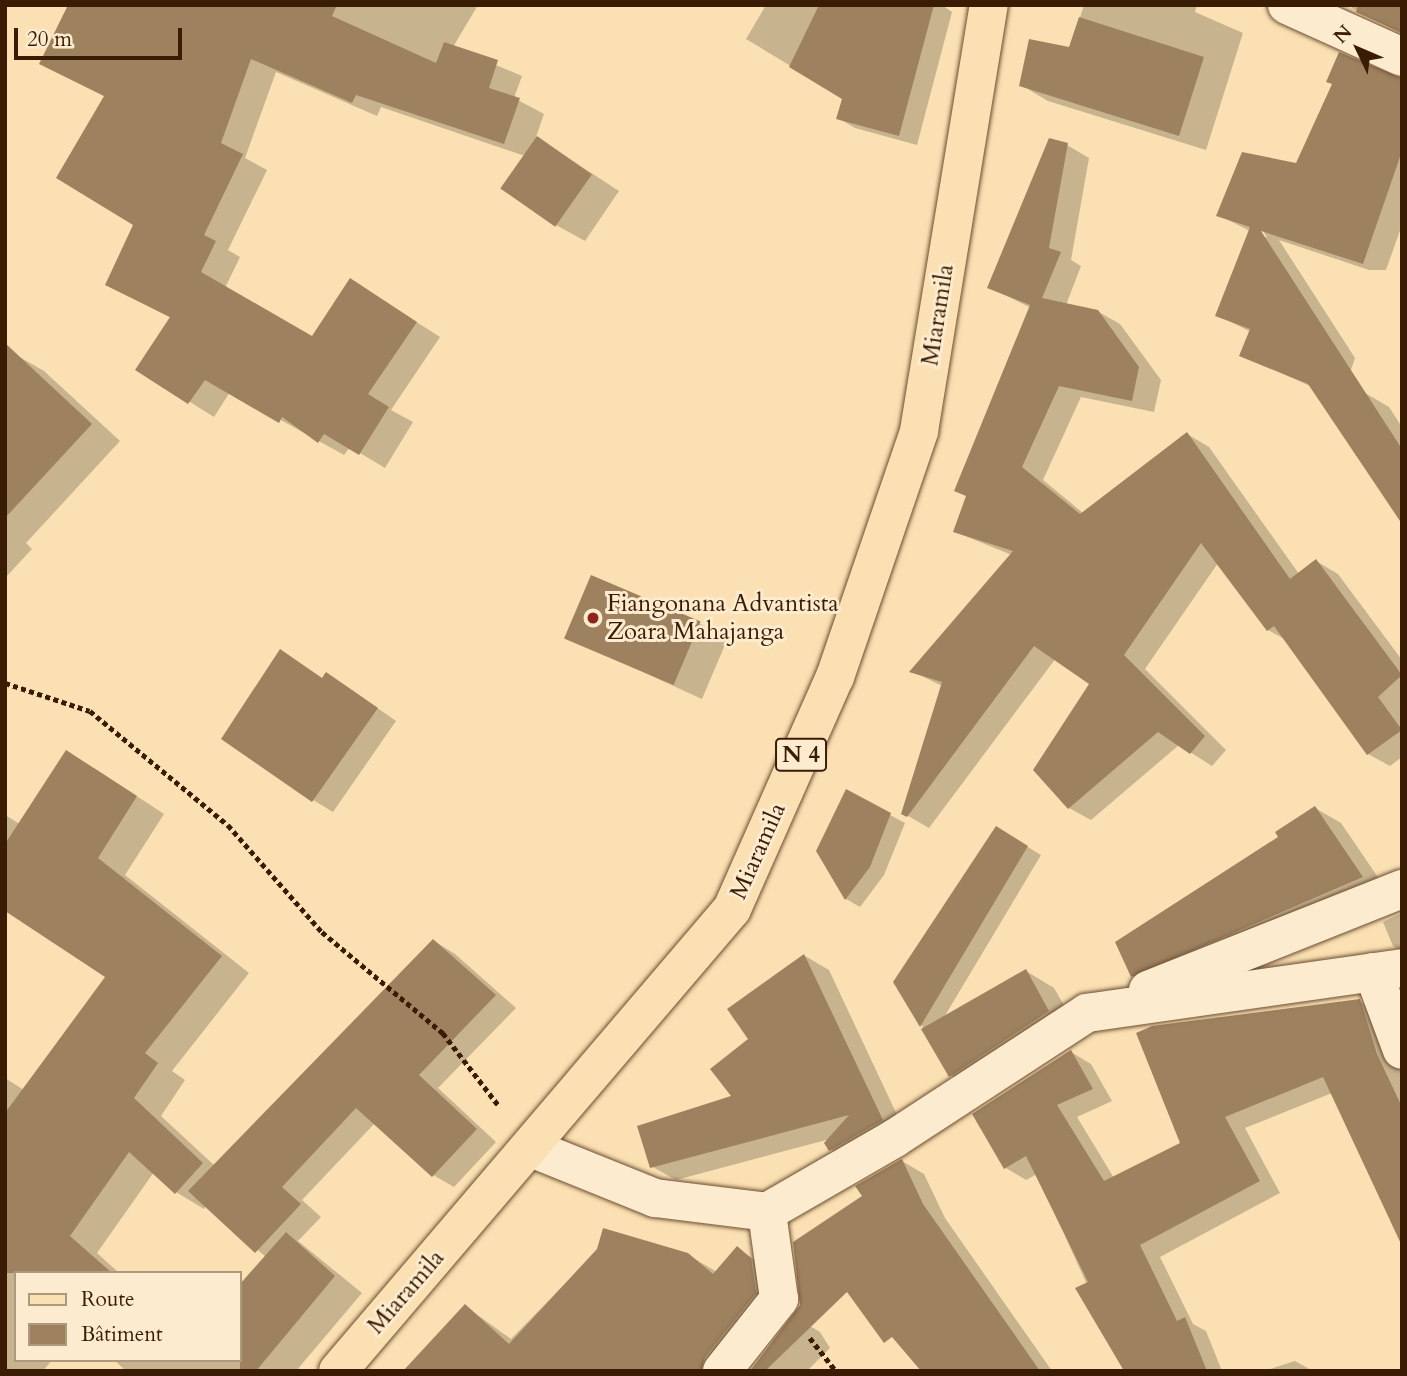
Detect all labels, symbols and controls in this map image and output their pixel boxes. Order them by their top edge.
scale bar [18,14,186,58]
north arrow [1323,14,1393,84]
text: N [1328,19,1358,49]
text: 20 m [27,25,72,54]
street label: Miaramila [916,262,960,368]
place label: Fiangonana Advantista Zoara Mahajanga [607,590,839,646]
marker: Fiangonana Advantista Zoara Mahajanga [585,610,601,626]
road number: N 4 [775,736,827,775]
street label: Miaramila [724,798,792,904]
street label: Miaramila [362,1244,450,1340]
legend [14,1271,242,1362]
text: Route [81,1285,135,1314]
text: Bâtiment [81,1320,163,1349]

